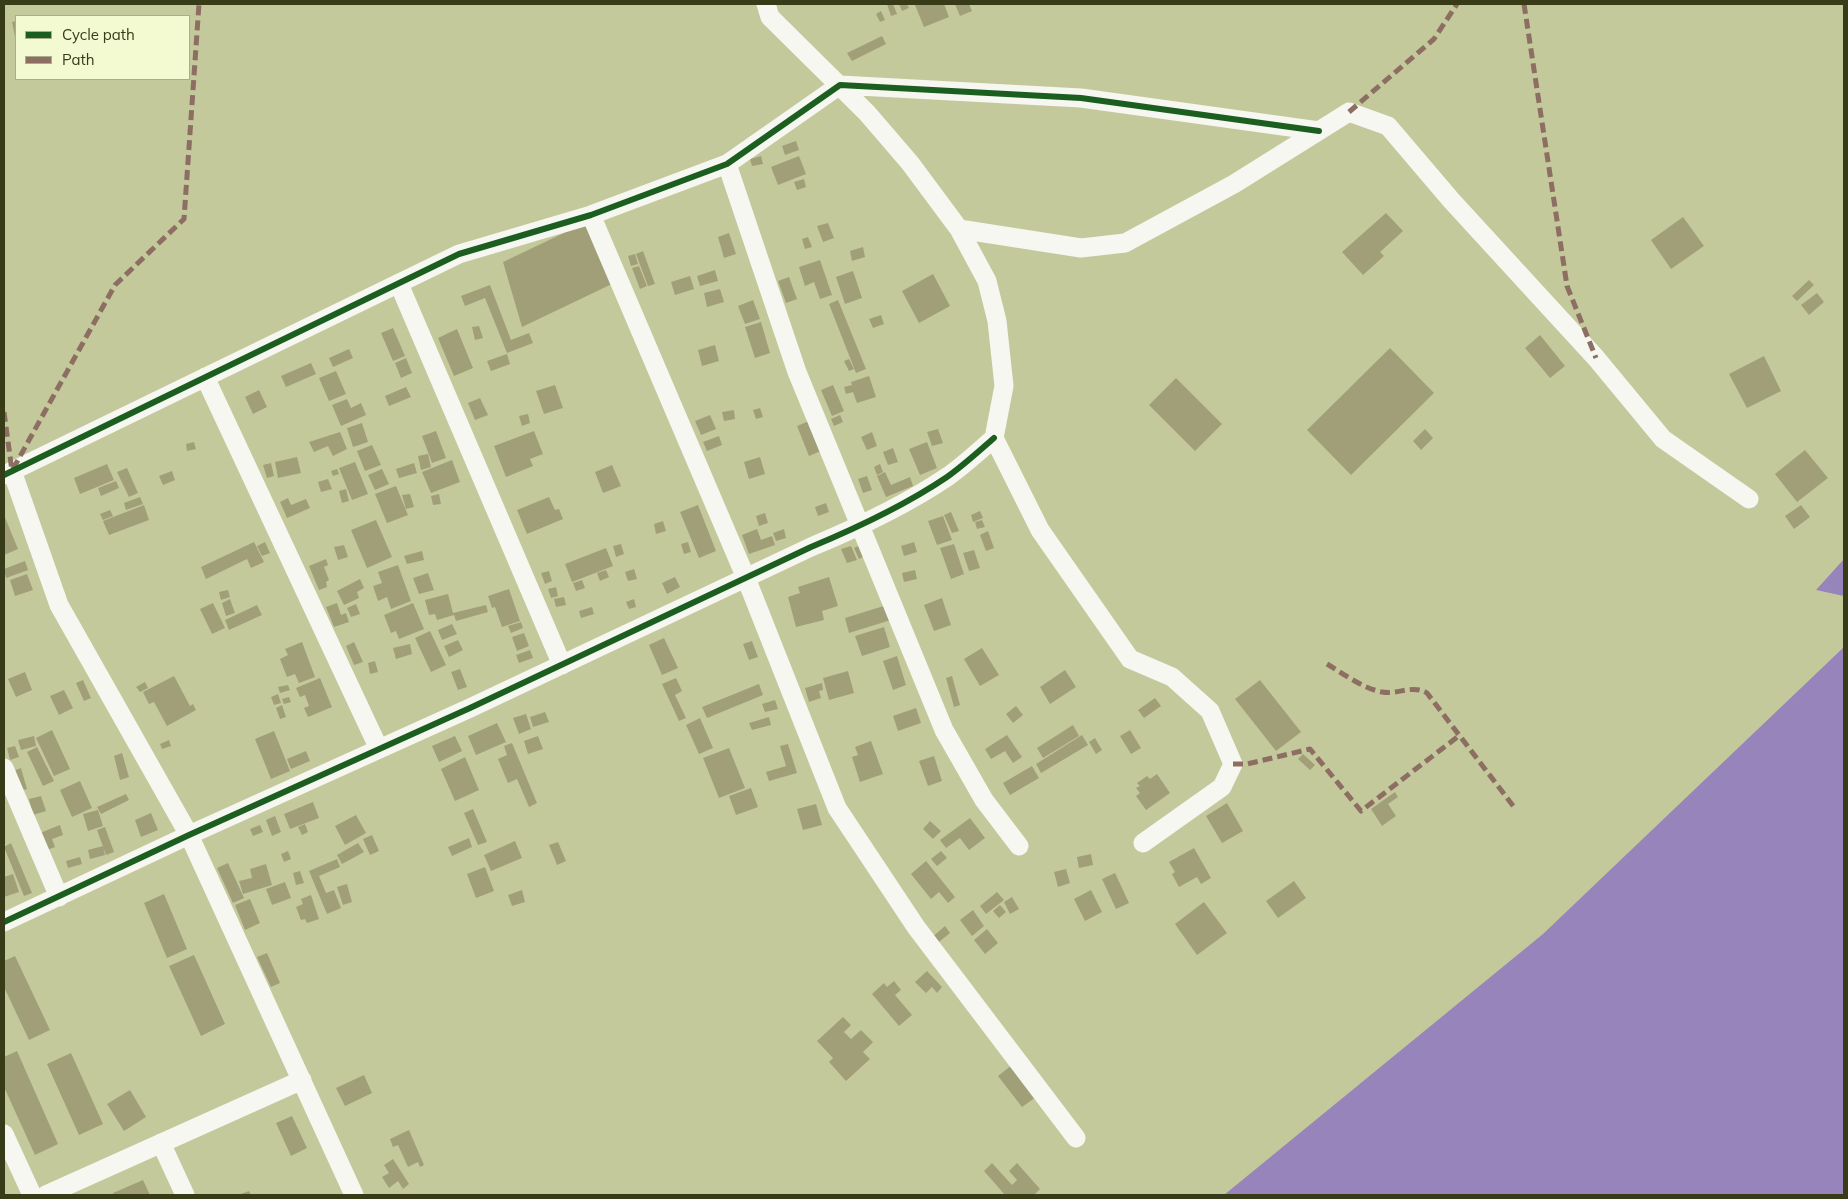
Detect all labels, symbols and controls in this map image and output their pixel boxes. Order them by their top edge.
legend [15,15,190,80]
text: Cycle path [62,25,135,44]
text: Path [62,50,94,69]

